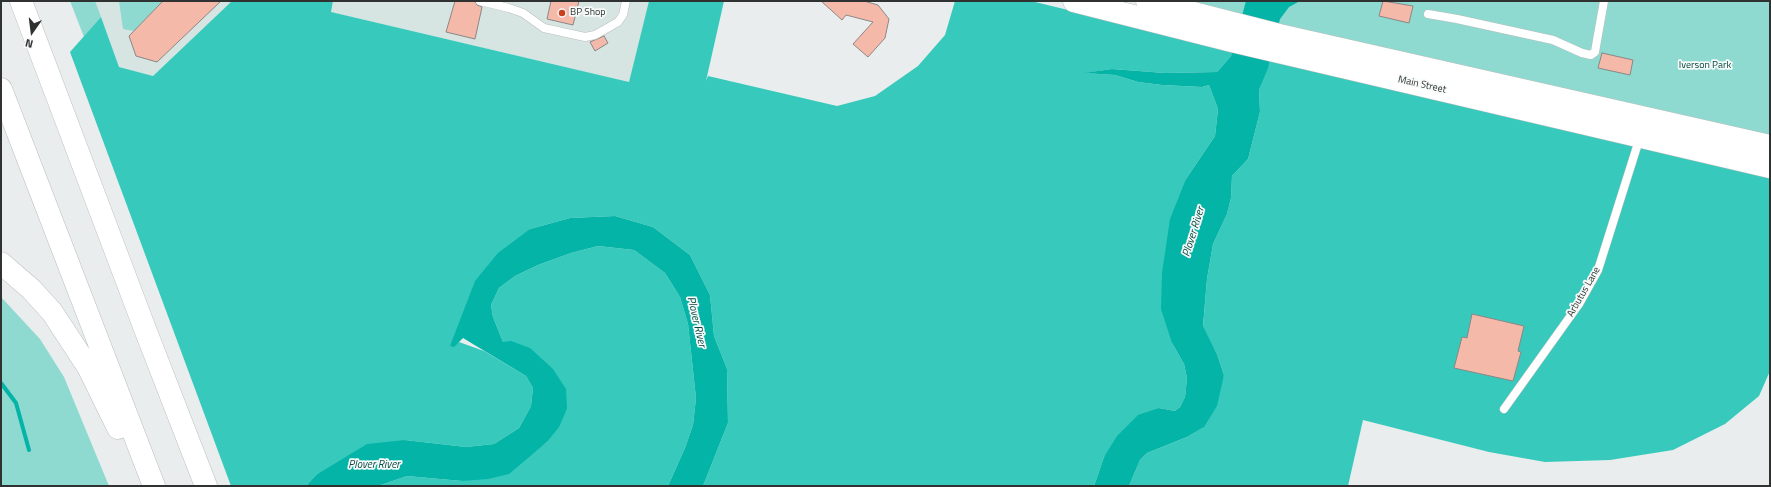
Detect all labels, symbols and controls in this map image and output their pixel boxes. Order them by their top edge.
place label: BP Shop [570,7,606,19]
marker: BP Shop [557,8,567,18]
north arrow [12,12,52,52]
text: N [23,35,35,52]
park label: Iverson Park [1679,60,1731,72]
street label: Main Street [1397,74,1447,96]
water label: Plover River [1180,205,1208,259]
street label: Arbutus Lane [1565,265,1603,319]
water label: Plover River [684,295,708,349]
water label: Plover River [348,458,400,472]

